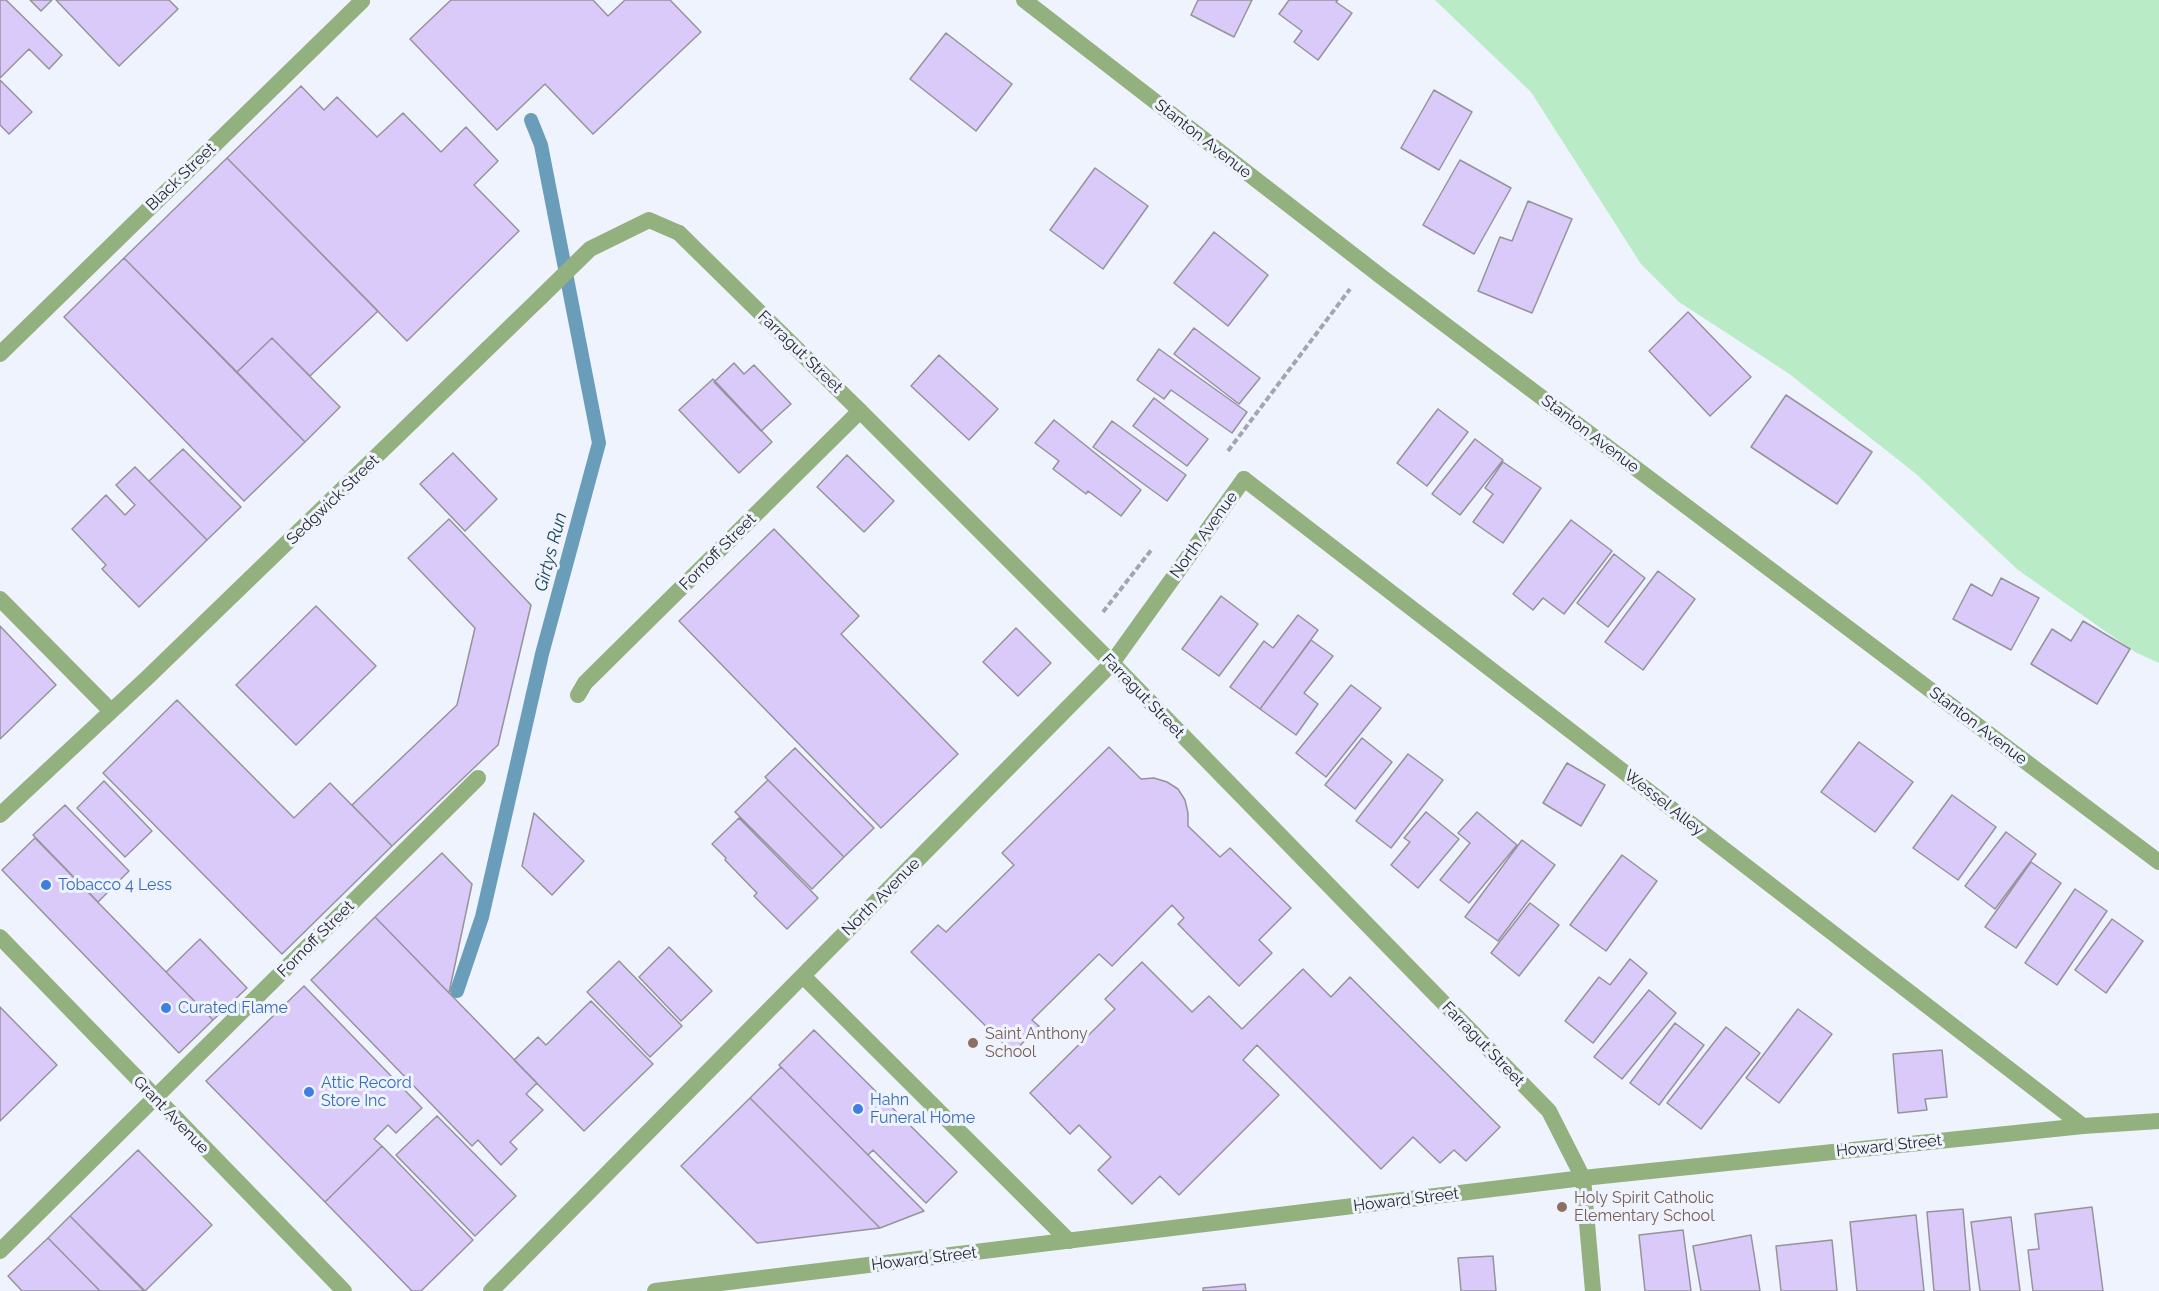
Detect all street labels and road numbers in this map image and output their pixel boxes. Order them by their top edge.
street label: Stanton Avenue [1151,95,1255,183]
street label: Black Street [142,139,220,215]
street label: Farragut Street [754,307,846,397]
street label: Stanton Avenue [1537,391,1643,477]
street label: Sedgwick Street [283,451,383,549]
street label: North Avenue [1166,488,1242,582]
street label: Fornoff Street [676,510,760,594]
street label: Farragut Street [1098,650,1188,742]
street label: Stanton Avenue [1925,683,2031,769]
street label: Wessel Alley [1620,766,1708,840]
street label: North Avenue [838,854,924,940]
street label: Fornoff Street [274,897,358,981]
street label: Farragut Street [1438,998,1528,1090]
street label: Grant Avenue [129,1072,213,1158]
street label: Howard Street [1835,1131,1943,1161]
street label: Howard Street [1352,1184,1460,1216]
street label: Howard Street [870,1243,978,1275]

